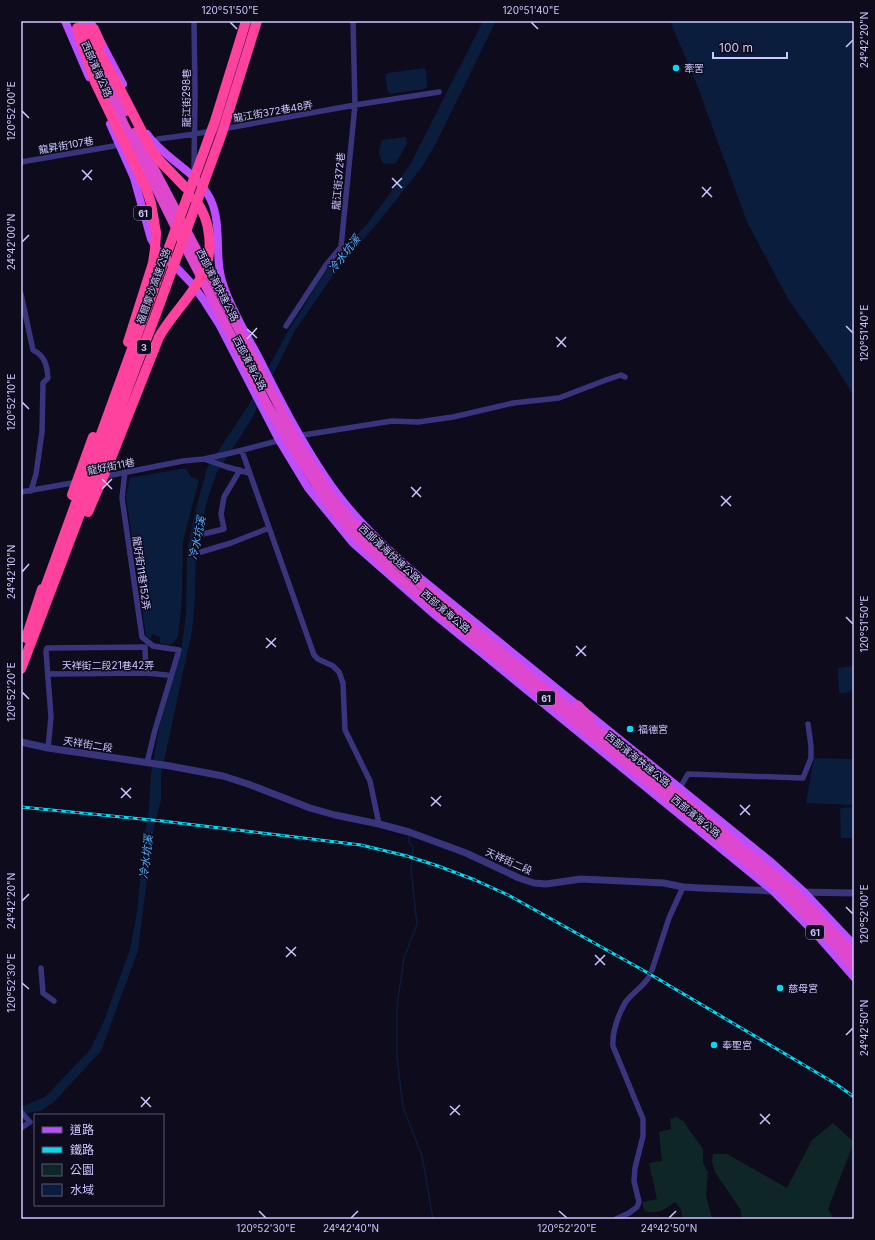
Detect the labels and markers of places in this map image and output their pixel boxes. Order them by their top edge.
place label: 牽罟 [684,62,704,74]
marker: 牽罟 [671,63,681,73]
place label: 福德宮 [638,723,668,735]
marker: 福德宮 [625,724,635,734]
place label: 慈母宮 [788,982,818,994]
marker: 慈母宮 [775,983,785,993]
place label: 奉聖宮 [722,1039,752,1051]
marker: 奉聖宮 [709,1040,719,1050]

